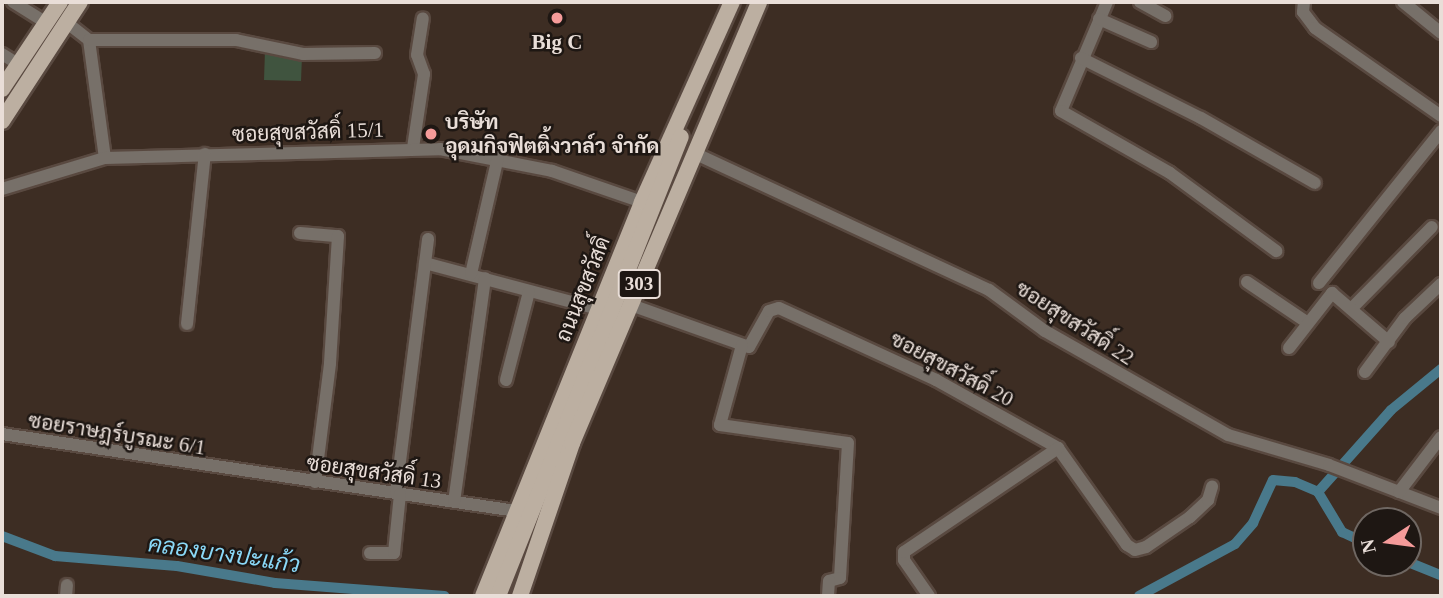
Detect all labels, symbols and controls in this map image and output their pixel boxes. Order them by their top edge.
marker: Big C [549,10,565,26]
place label: Big C [532,29,582,55]
place label: บริษัท อุดมกิจฟิตติ้งวาล์ว จำกัด [445,109,659,159]
street label: ซอยสุขสวัสดิ์ 15/1 [232,117,384,147]
marker: บริษัท อุดมกิจฟิตติ้งวาล์ว จำกัด [423,126,439,142]
street label: ถนนสุขสวัสดิ์ [550,233,616,345]
road number: 303 [616,268,662,300]
street label: ซอยสุขสวัสดิ์ 22 [1011,275,1139,371]
street label: ซอยสุขสวัสดิ์ 20 [886,326,1018,412]
street label: ซอยราษฎร์บูรณะ 6/1 [26,408,208,460]
street label: ซอยสุขสวัสดิ์ 13 [305,450,443,494]
north arrow [1352,507,1422,577]
water label: คลองบางปะแก้ว [146,531,302,579]
text: N [1356,537,1380,555]

